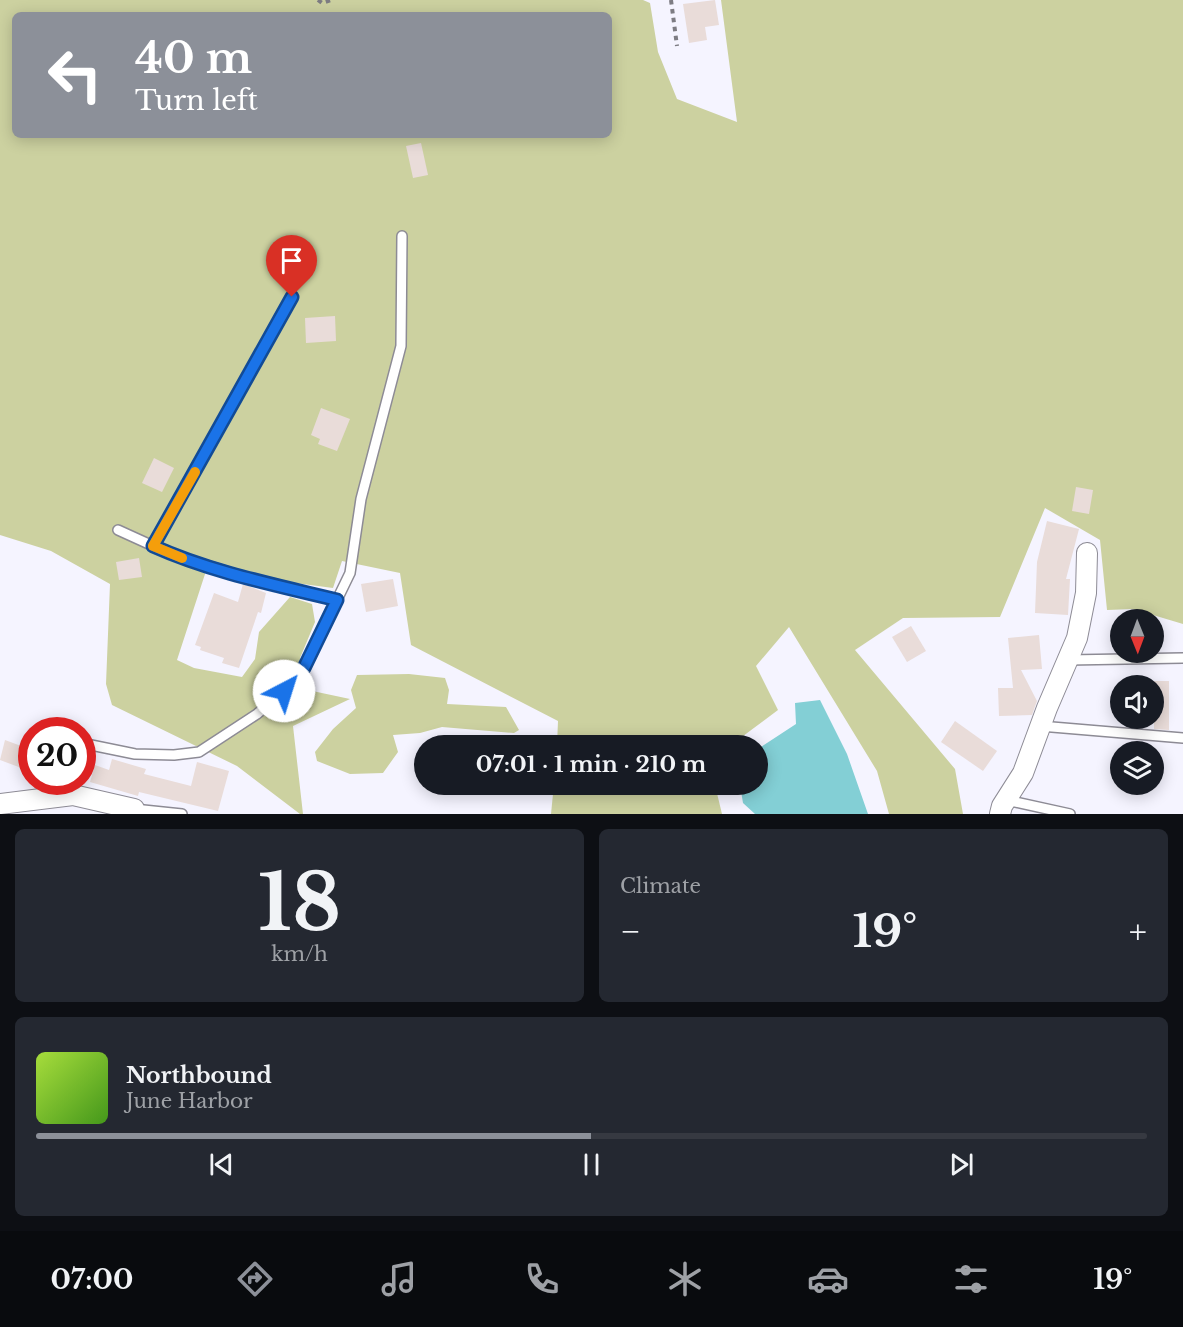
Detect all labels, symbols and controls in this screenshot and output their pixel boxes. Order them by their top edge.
text: 40 m [135,32,252,84]
icon: left [36,36,114,114]
text: Turn left [135,84,258,117]
pin [266,235,317,297]
icon: arrive [275,244,308,277]
north arrow [1110,609,1164,663]
map controls [1110,609,1164,795]
position arrow [252,659,316,723]
button: sound [1110,675,1164,729]
speed limit sign: 20 [18,717,96,795]
button: layers [1110,741,1164,795]
text: 07:01 · 1 min · 210 m [476,751,706,778]
text: 18 [258,854,341,951]
text: Climate [620,874,701,898]
text: 19° [852,903,917,959]
text: − [620,911,641,952]
text: + [1129,911,1147,952]
text: km/h [271,942,328,966]
text: Northbound [126,1062,272,1089]
text: June Harbor [126,1089,253,1113]
icon: previous [205,1148,238,1181]
icon: pause [575,1148,608,1181]
icon: next [945,1148,978,1181]
icon: directions [234,1258,276,1300]
icon: music [378,1258,420,1300]
icon: phone [521,1258,563,1300]
icon: climate [664,1258,706,1300]
icon: car [807,1258,849,1300]
icon: filters [950,1258,992,1300]
text: 07:00 [51,1263,133,1296]
text: 19° [1093,1263,1132,1296]

